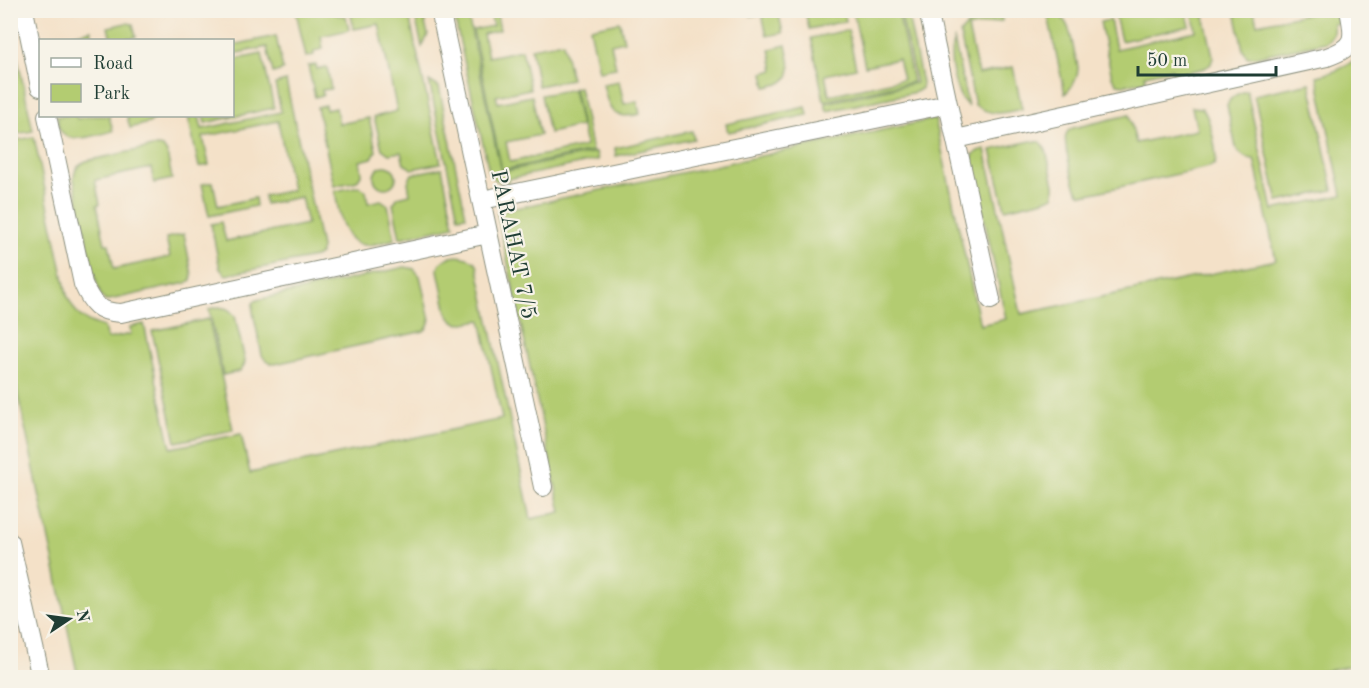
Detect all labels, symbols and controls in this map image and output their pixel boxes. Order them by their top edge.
legend [39,39,234,117]
scale bar [1138,39,1276,77]
text: 50 m [1147,52,1187,70]
text: Road [93,55,133,73]
text: Park [93,85,130,103]
street label: PARAHAT 7/5 [486,168,540,321]
north arrow [39,589,99,649]
text: N [72,608,91,625]

